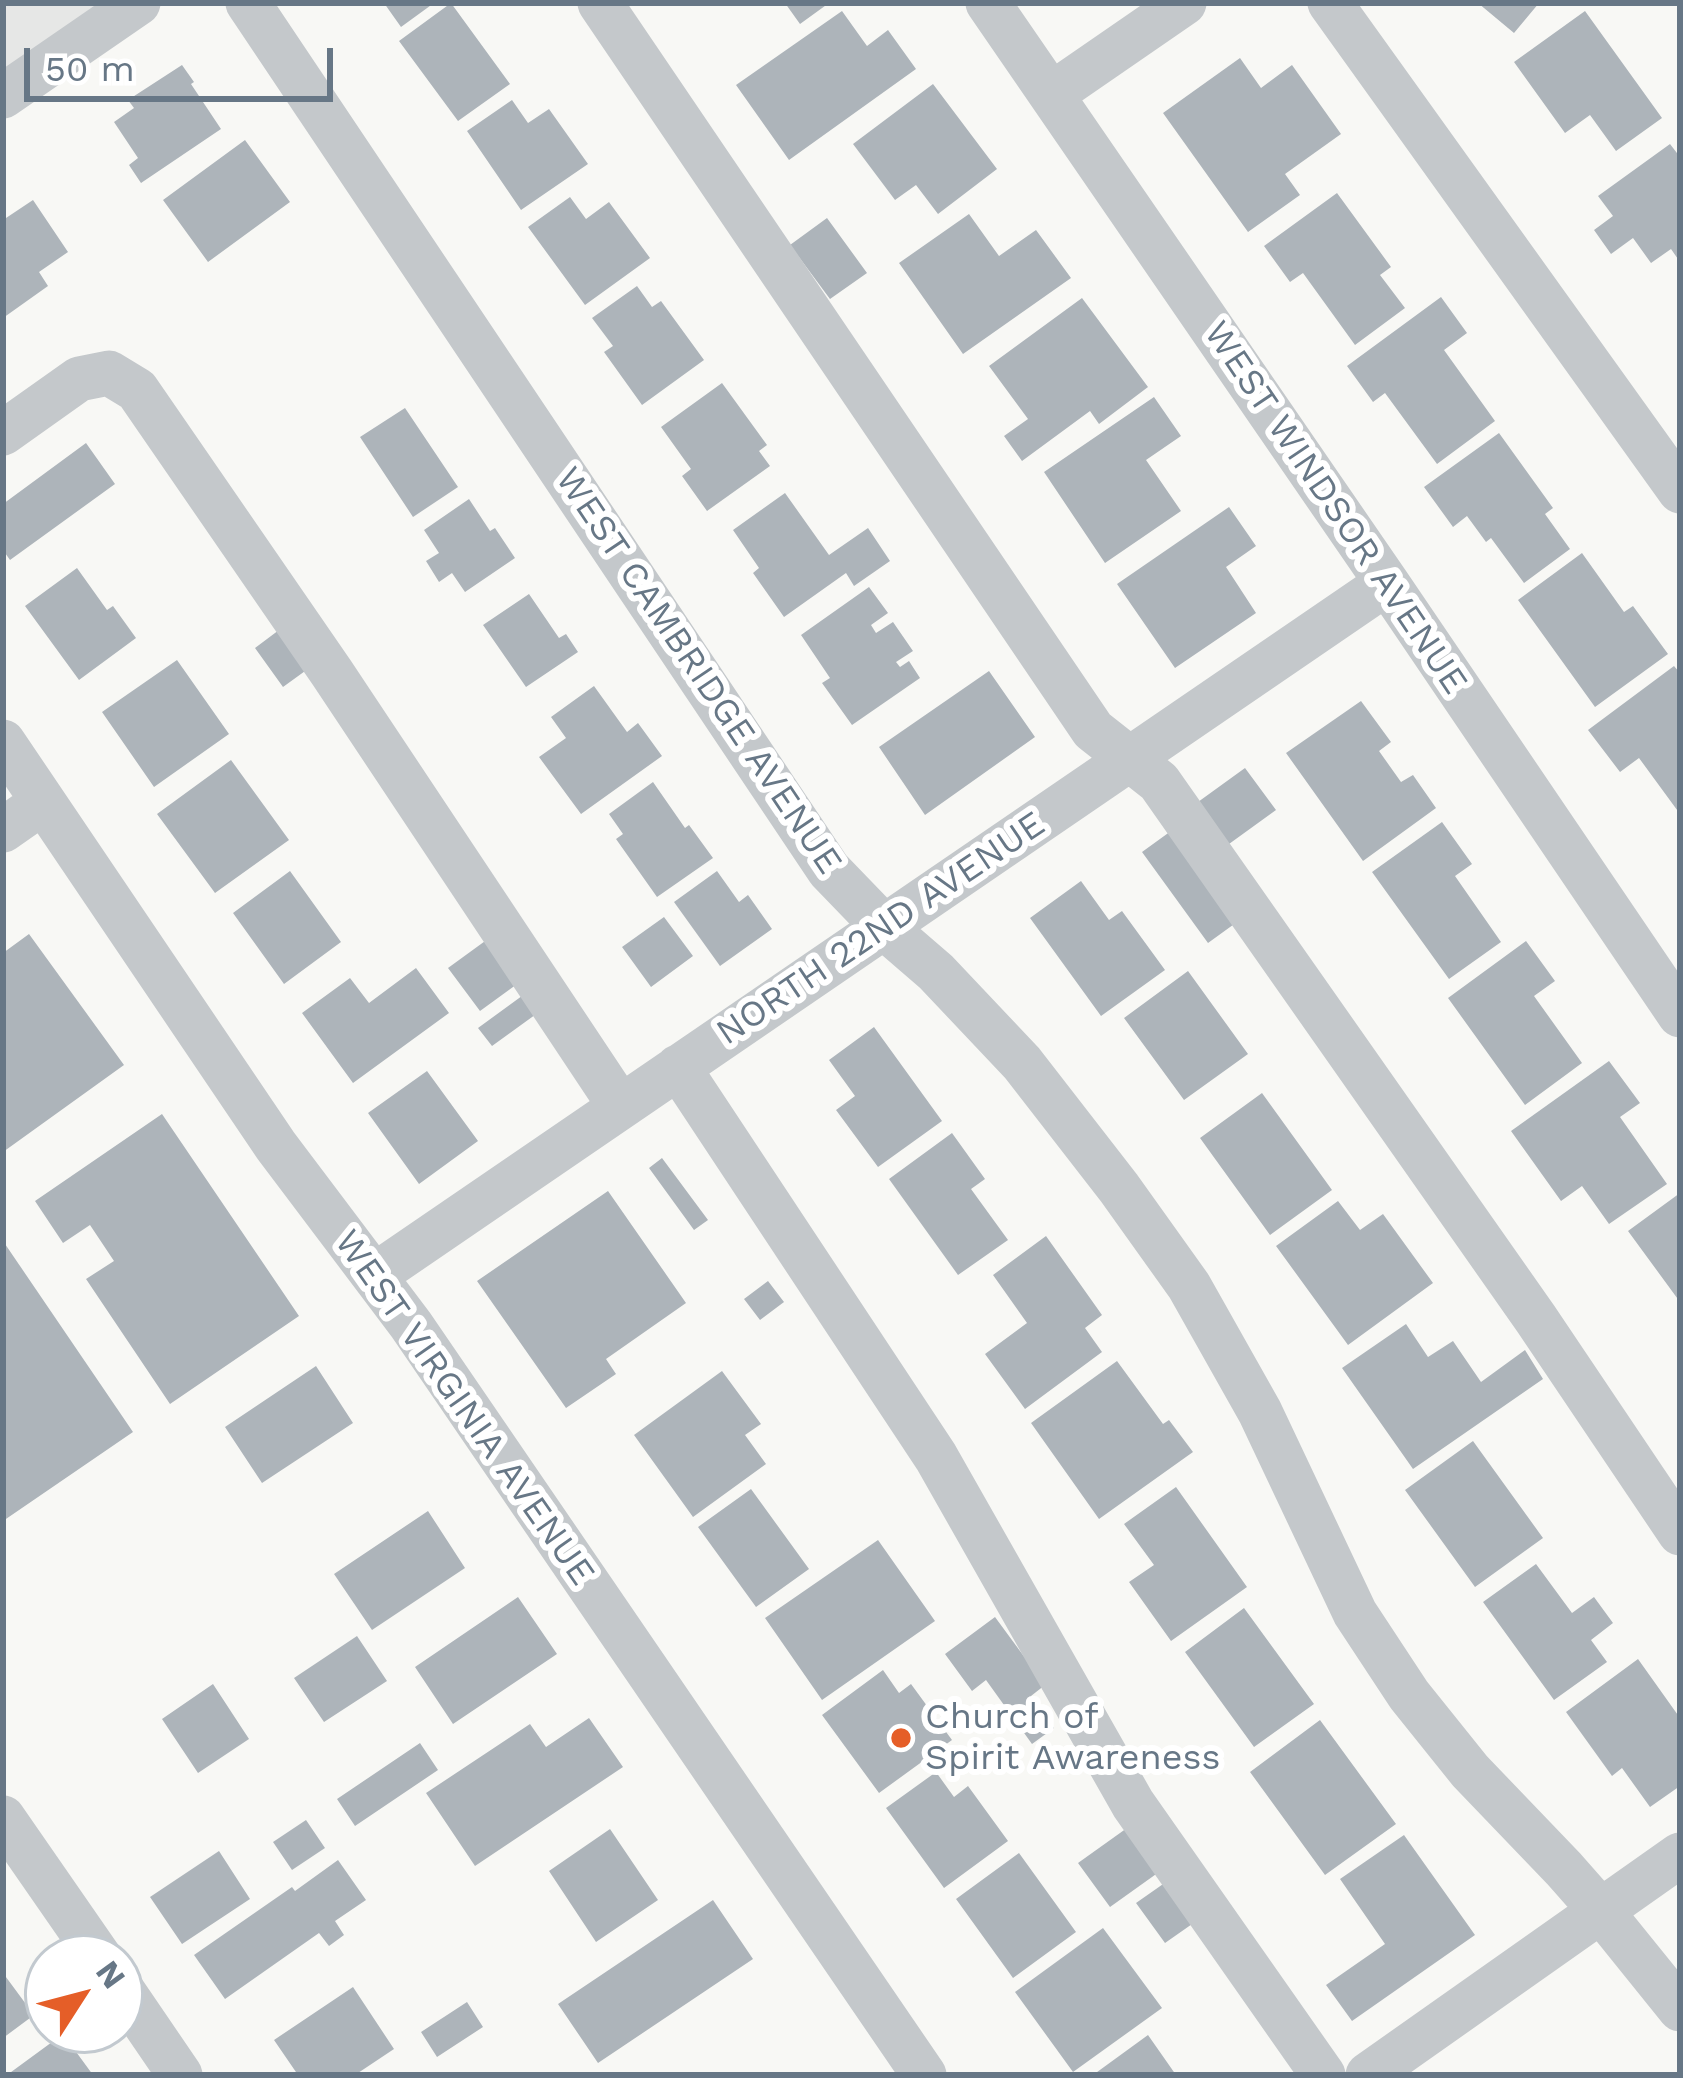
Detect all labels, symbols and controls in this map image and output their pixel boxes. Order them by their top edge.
scale bar [30,24,339,98]
text: 50 m [45,48,135,90]
street label: WEST WINDSOR AVENUE [1194,313,1476,703]
street label: WEST CAMBRIDGE AVENUE [546,460,850,882]
street label: NORTH 22ND AVENUE [709,803,1053,1055]
street label: WEST VIRGINIA AVENUE [325,1222,603,1594]
place label: Church of Spirit Awareness [925,1695,1220,1780]
marker: Church of Spirit Awareness [888,1725,914,1751]
north arrow [24,1934,144,2054]
text: N [88,1953,134,1996]

